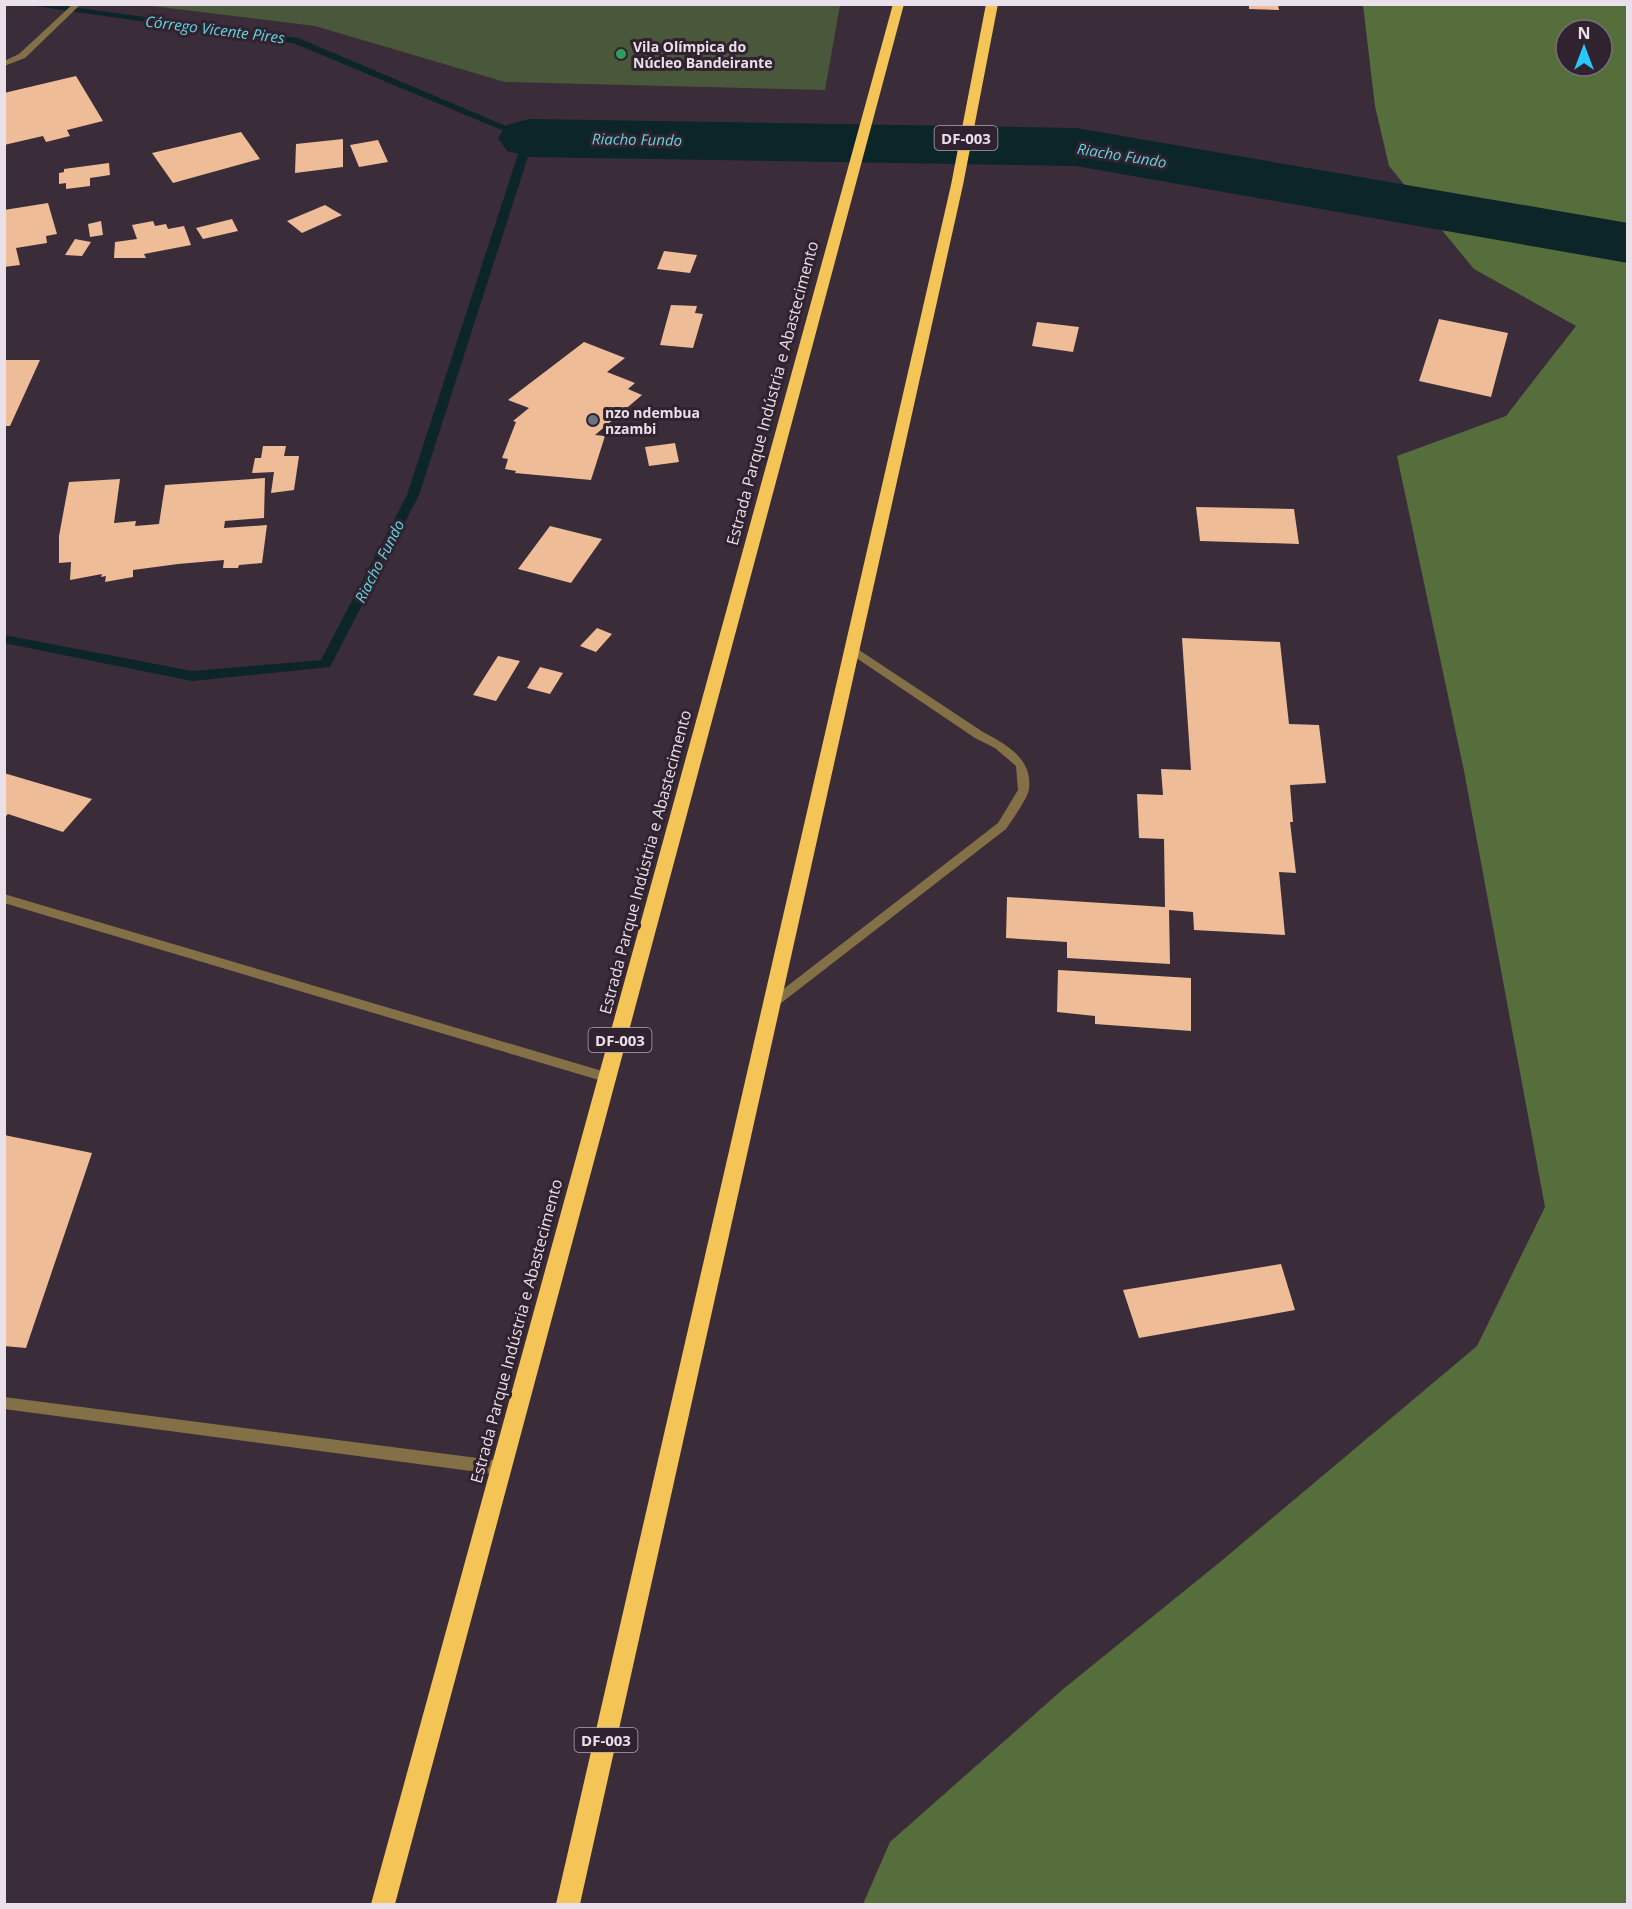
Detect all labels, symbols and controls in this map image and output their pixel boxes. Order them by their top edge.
water label: Córrego Vicente Pires [144,11,286,48]
north arrow [1554,18,1614,78]
text: N [1577,22,1591,44]
place label: Vila Olímpica do Núcleo Bandeirante [633,37,772,72]
marker: Vila Olímpica do Núcleo Bandeirante [614,47,628,61]
road number: DF-003 [934,126,998,150]
water label: Riacho Fundo [592,128,682,150]
water label: Riacho Fundo [1076,138,1168,172]
street label: Estrada Parque Indústria e Abastecimento [721,238,823,548]
place label: nzo ndembua nzambi [605,403,700,438]
marker: nzo ndembua nzambi [586,413,600,427]
water label: Riacho Fundo [350,516,408,606]
street label: Estrada Parque Indústria e Abastecimento [594,707,696,1017]
road number: DF-003 [588,1028,652,1052]
street label: Estrada Parque Indústria e Abastecimento [465,1176,567,1486]
road number: DF-003 [574,1728,638,1752]

